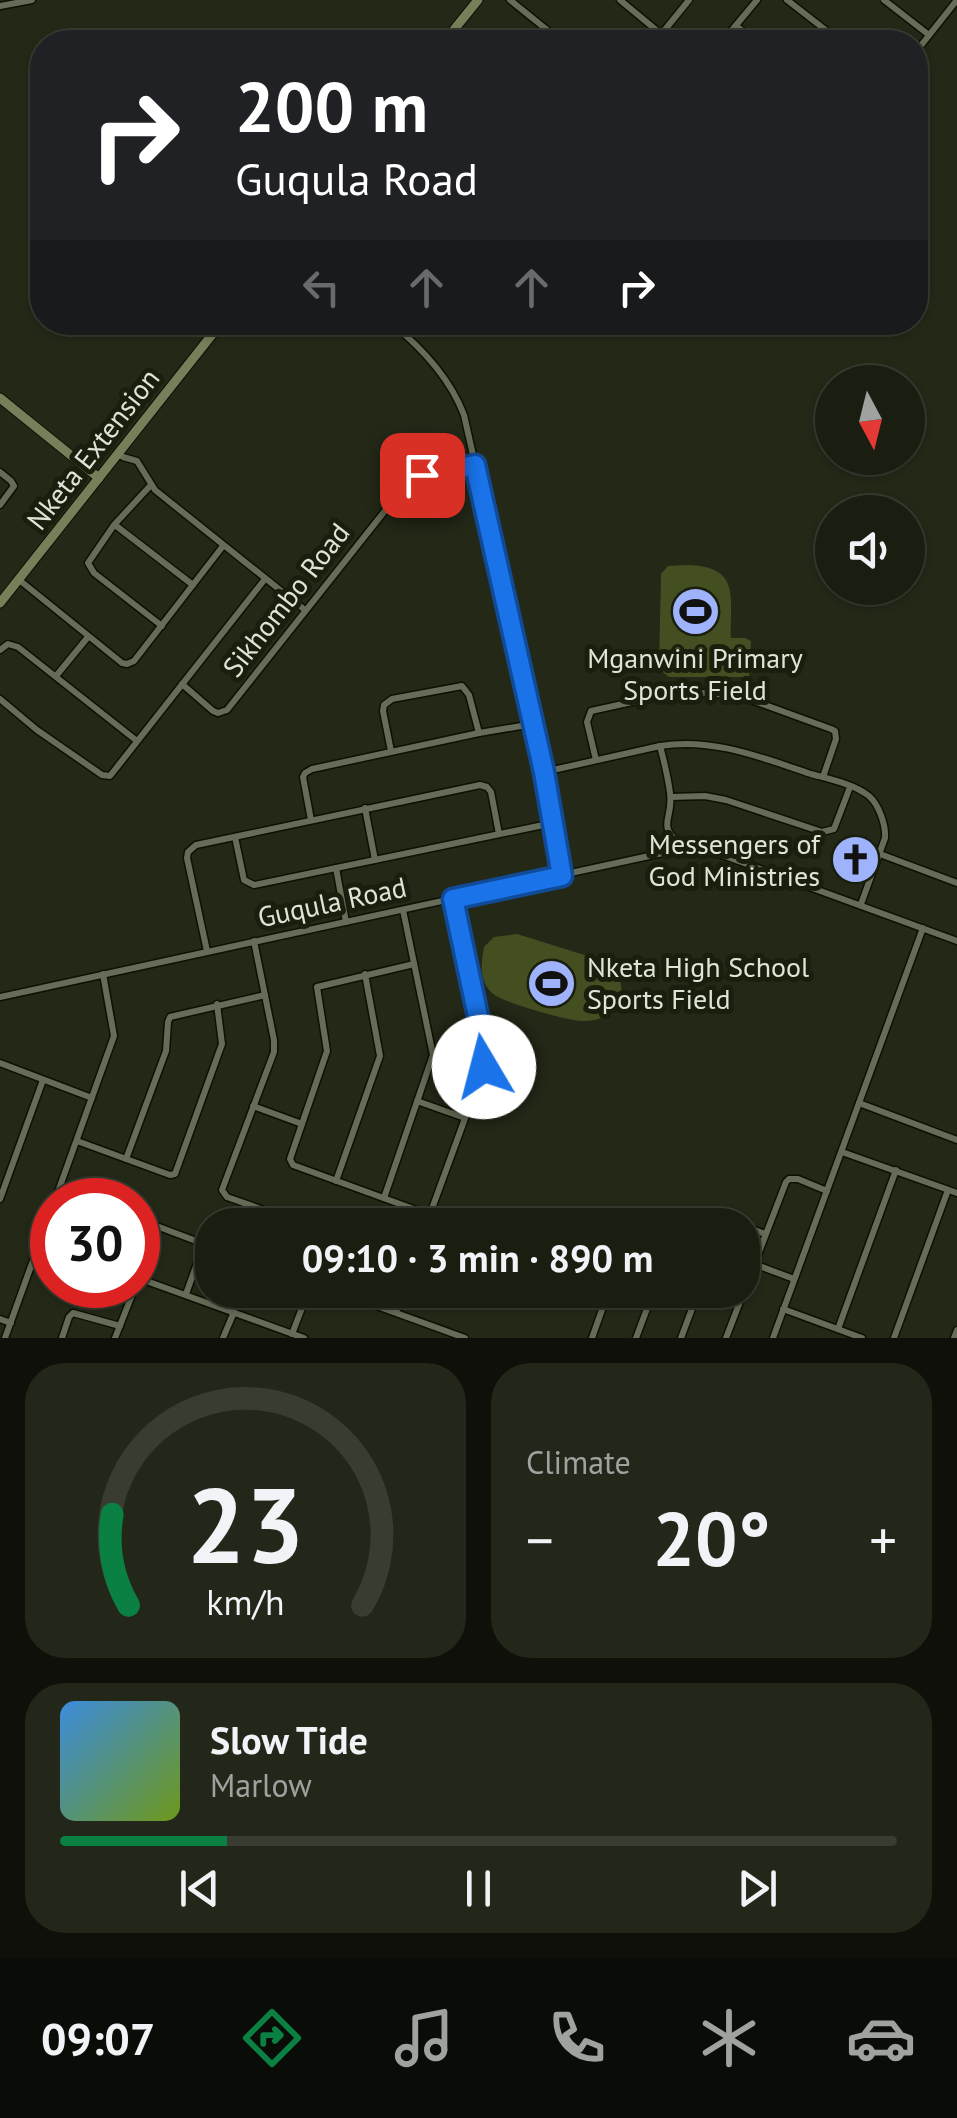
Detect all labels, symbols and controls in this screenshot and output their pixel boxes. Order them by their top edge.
text: 200 m [235,61,428,151]
icon: right [70,70,200,200]
text: Guqula Road [235,149,478,207]
icon: left [294,260,349,315]
icon: ahead [399,260,454,315]
icon: ahead [504,260,559,315]
icon: right [609,260,664,315]
street label: Nketa Extension [18,361,167,537]
north arrow [815,365,925,475]
map controls [815,365,925,605]
pin [380,433,465,518]
icon: arrive [395,448,450,503]
button: sound [815,495,925,605]
street label: Sikhombo Road [214,515,357,684]
sports icon: Mganwini Primary Sports Field [669,585,721,637]
place label: Mganwini Primary Sports Field [587,639,803,708]
place label: Messengers of God Ministries [649,825,821,894]
church icon: Messengers of God Ministries [829,834,881,886]
street label: Guqula Road [254,868,410,935]
place label: Nketa High School Sports Field [587,948,809,1017]
sports icon: Nketa High School Sports Field [526,957,578,1009]
position arrow [432,1015,536,1119]
speed limit sign: 30 [30,1178,160,1308]
text: 09:10 · 3 min · 890 m [302,1233,653,1282]
text: Climate [526,1441,631,1483]
text: 23 [187,1457,304,1592]
text: 20° [653,1490,770,1587]
text: − [526,1504,554,1575]
text: + [869,1504,897,1575]
text: km/h [206,1579,285,1625]
text: Slow Tide [210,1715,368,1764]
text: Marlow [210,1764,312,1806]
icon: previous [172,1861,227,1916]
icon: pause [451,1861,506,1916]
icon: next [730,1861,785,1916]
icon: directions [237,2003,307,2073]
icon: music [389,2003,459,2073]
icon: phone [542,2003,612,2073]
icon: climate [694,2003,764,2073]
icon: car [846,2003,916,2073]
text: 09:07 [41,2009,155,2067]

